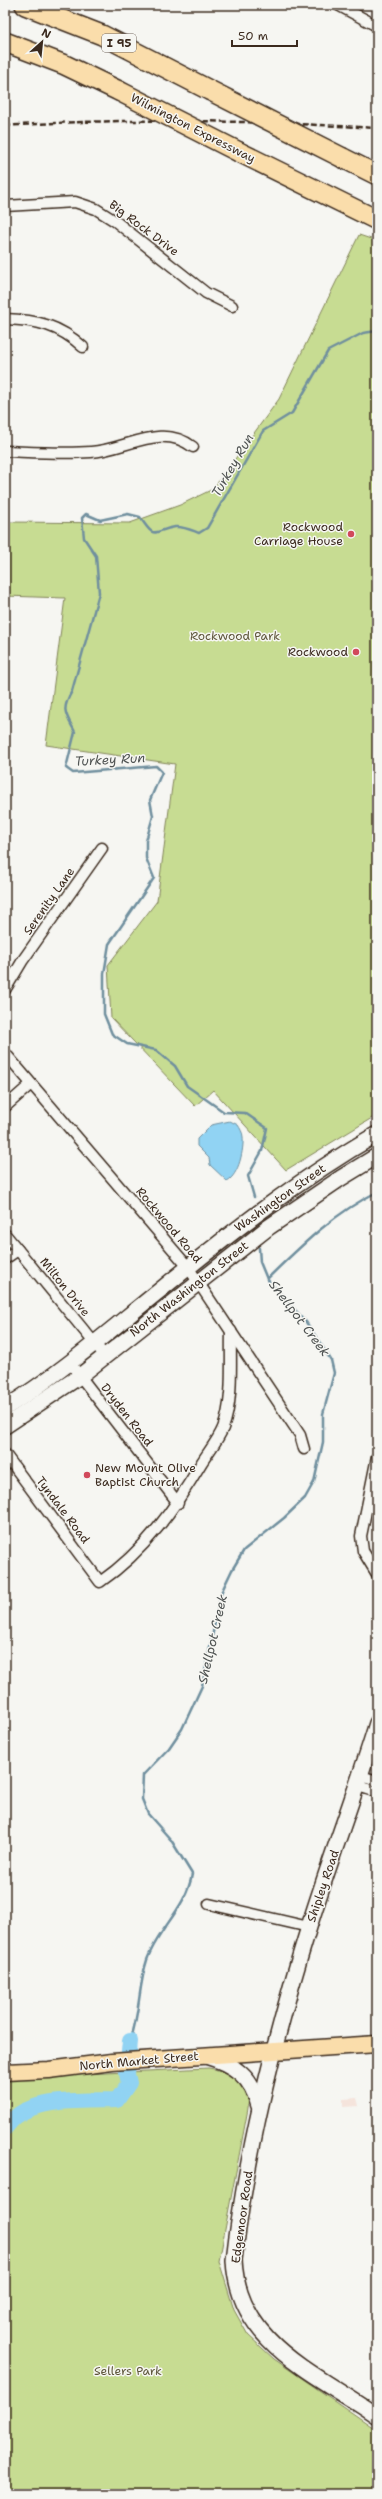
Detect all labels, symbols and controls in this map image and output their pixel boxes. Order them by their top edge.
north arrow [22,22,62,62]
scale bar [232,22,297,48]
text: N [39,25,54,42]
text: 50 m [238,28,268,44]
road number: I 95 [102,34,136,52]
street label: Wilmington Expressway [128,90,258,166]
street label: Big Rock Drive [106,197,182,260]
water label: Turkey Run [207,430,257,500]
place label: Rockwood Carriage House [254,519,343,549]
marker: Rockwood Carriage House [346,529,356,539]
park label: Rockwood Park [190,628,280,644]
place label: Rockwood [288,644,348,660]
marker: Rockwood [351,647,361,657]
water label: Turkey Run [74,749,146,770]
street label: Serenity Lane [20,864,78,938]
street label: Washington Street [231,1160,329,1236]
street label: Rockwood Road [133,1184,206,1267]
street label: North Washington Street [126,1238,252,1340]
street label: Milton Drive [36,1254,94,1320]
water label: Shellpot Creek [265,1277,334,1360]
street label: Dryden Road [97,1380,157,1450]
place label: New Mount Olive Baptist Church [95,1460,196,1490]
marker: New Mount Olive Baptist Church [82,1470,92,1480]
street label: Tyndale Road [33,1473,94,1547]
water label: Shellpot Creek [194,1592,231,1685]
street label: Shipley Road [303,1847,343,1924]
street label: North Market Street [79,2048,199,2074]
street label: Edgemoor Road [228,2169,256,2264]
park label: Sellers Park [94,2363,162,2379]

